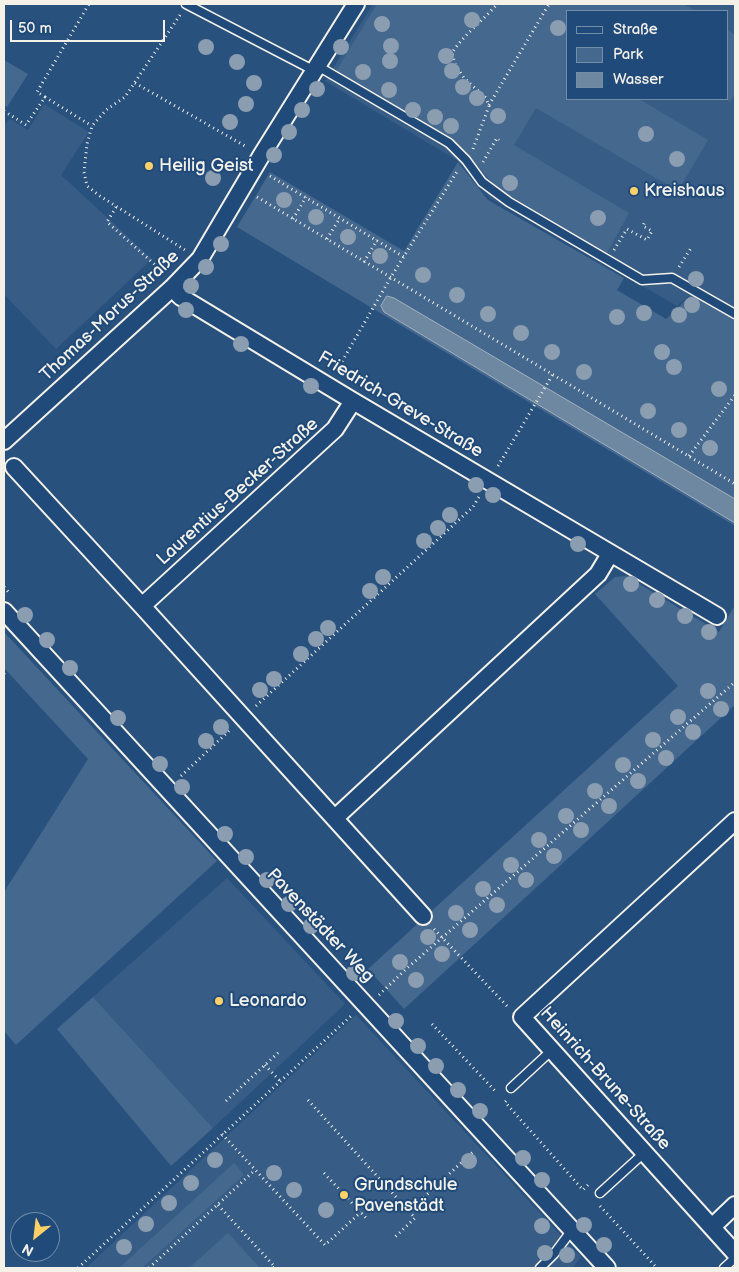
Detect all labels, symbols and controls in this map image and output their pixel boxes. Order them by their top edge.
scale bar [12,10,168,42]
legend [566,10,729,100]
text: 50 m [18,19,52,38]
text: Straße [613,20,658,39]
text: Park [613,45,643,64]
text: Wasser [613,70,663,89]
place label: Heilig Geist [159,155,253,177]
marker: Heilig Geist [143,160,155,172]
place label: Kreishaus [644,180,725,202]
marker: Kreishaus [628,185,640,197]
street label: Thomas-Morus-Straße [36,246,184,386]
street label: Friedrich-Greve-Straße [314,347,486,463]
street label: Laurentius-Becker-Straße [153,414,323,570]
street label: Pavenstädter Weg [262,865,378,987]
place label: Leonardo [229,990,307,1012]
marker: Leonardo [213,995,225,1007]
street label: Heinrich-Brune-Straße [535,1003,675,1155]
place label: Grundschule Pavenstädt [354,1174,457,1216]
marker: Grundschule Pavenstädt [338,1189,350,1201]
north arrow [10,1212,60,1262]
text: N [19,1240,37,1260]

